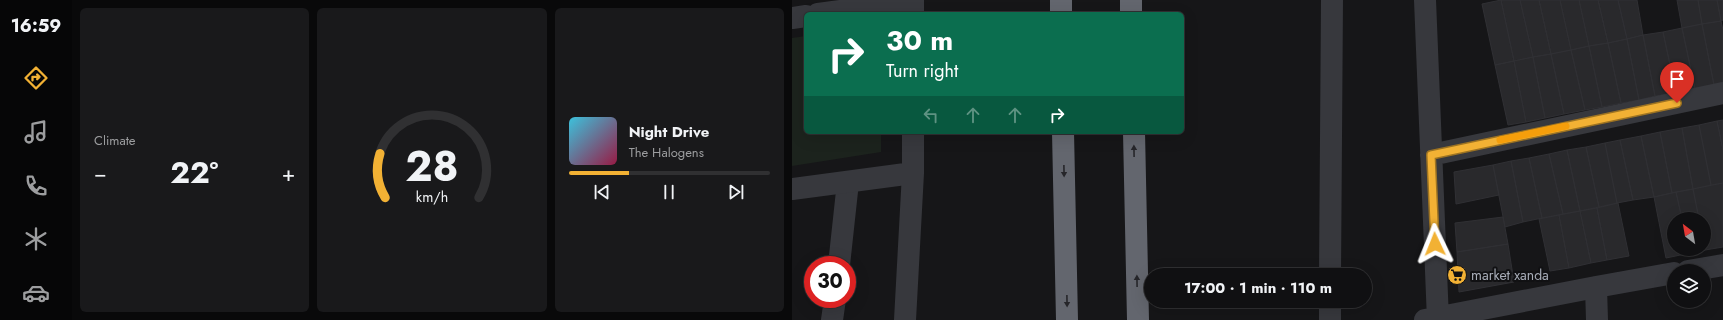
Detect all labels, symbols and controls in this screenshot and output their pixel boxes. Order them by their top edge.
text: 16:59 [11,13,61,39]
text: 30 m [886,20,953,61]
icon: right [820,28,872,80]
text: Turn right [886,58,958,84]
pin [1660,62,1694,103]
icon: directions [22,64,50,92]
icon: arrive [1666,68,1688,90]
icon: left [920,104,942,126]
icon: ahead [962,104,984,126]
icon: ahead [1004,104,1026,126]
icon: right [1046,104,1068,126]
icon: music [22,118,50,146]
text: Night Drive [629,121,709,143]
text: Climate [94,131,135,150]
text: 28 [405,136,459,197]
text: The Halogens [629,143,704,162]
one-way arrow [1131,144,1137,157]
text: 22° [170,151,219,194]
text: − [94,157,107,189]
text: + [282,157,295,189]
one-way arrow [1061,165,1067,178]
icon: phone [22,172,50,200]
icon: previous [591,181,613,203]
icon: pause [658,181,680,203]
icon: next [725,181,747,203]
text: km/h [416,187,448,207]
north arrow [1667,212,1711,256]
map controls [1667,212,1711,308]
position arrow [1414,223,1456,265]
icon: climate [22,225,50,253]
speed limit sign: 30 [804,256,856,308]
supermarket icon: market xanda [1446,264,1468,286]
button: layers [1667,264,1711,308]
place label: market xanda [1471,265,1549,285]
one-way arrow [1134,274,1140,287]
text: 17:00 · 1 min · 110 m [1184,277,1332,299]
icon: car [22,279,50,307]
one-way arrow [1063,295,1070,307]

